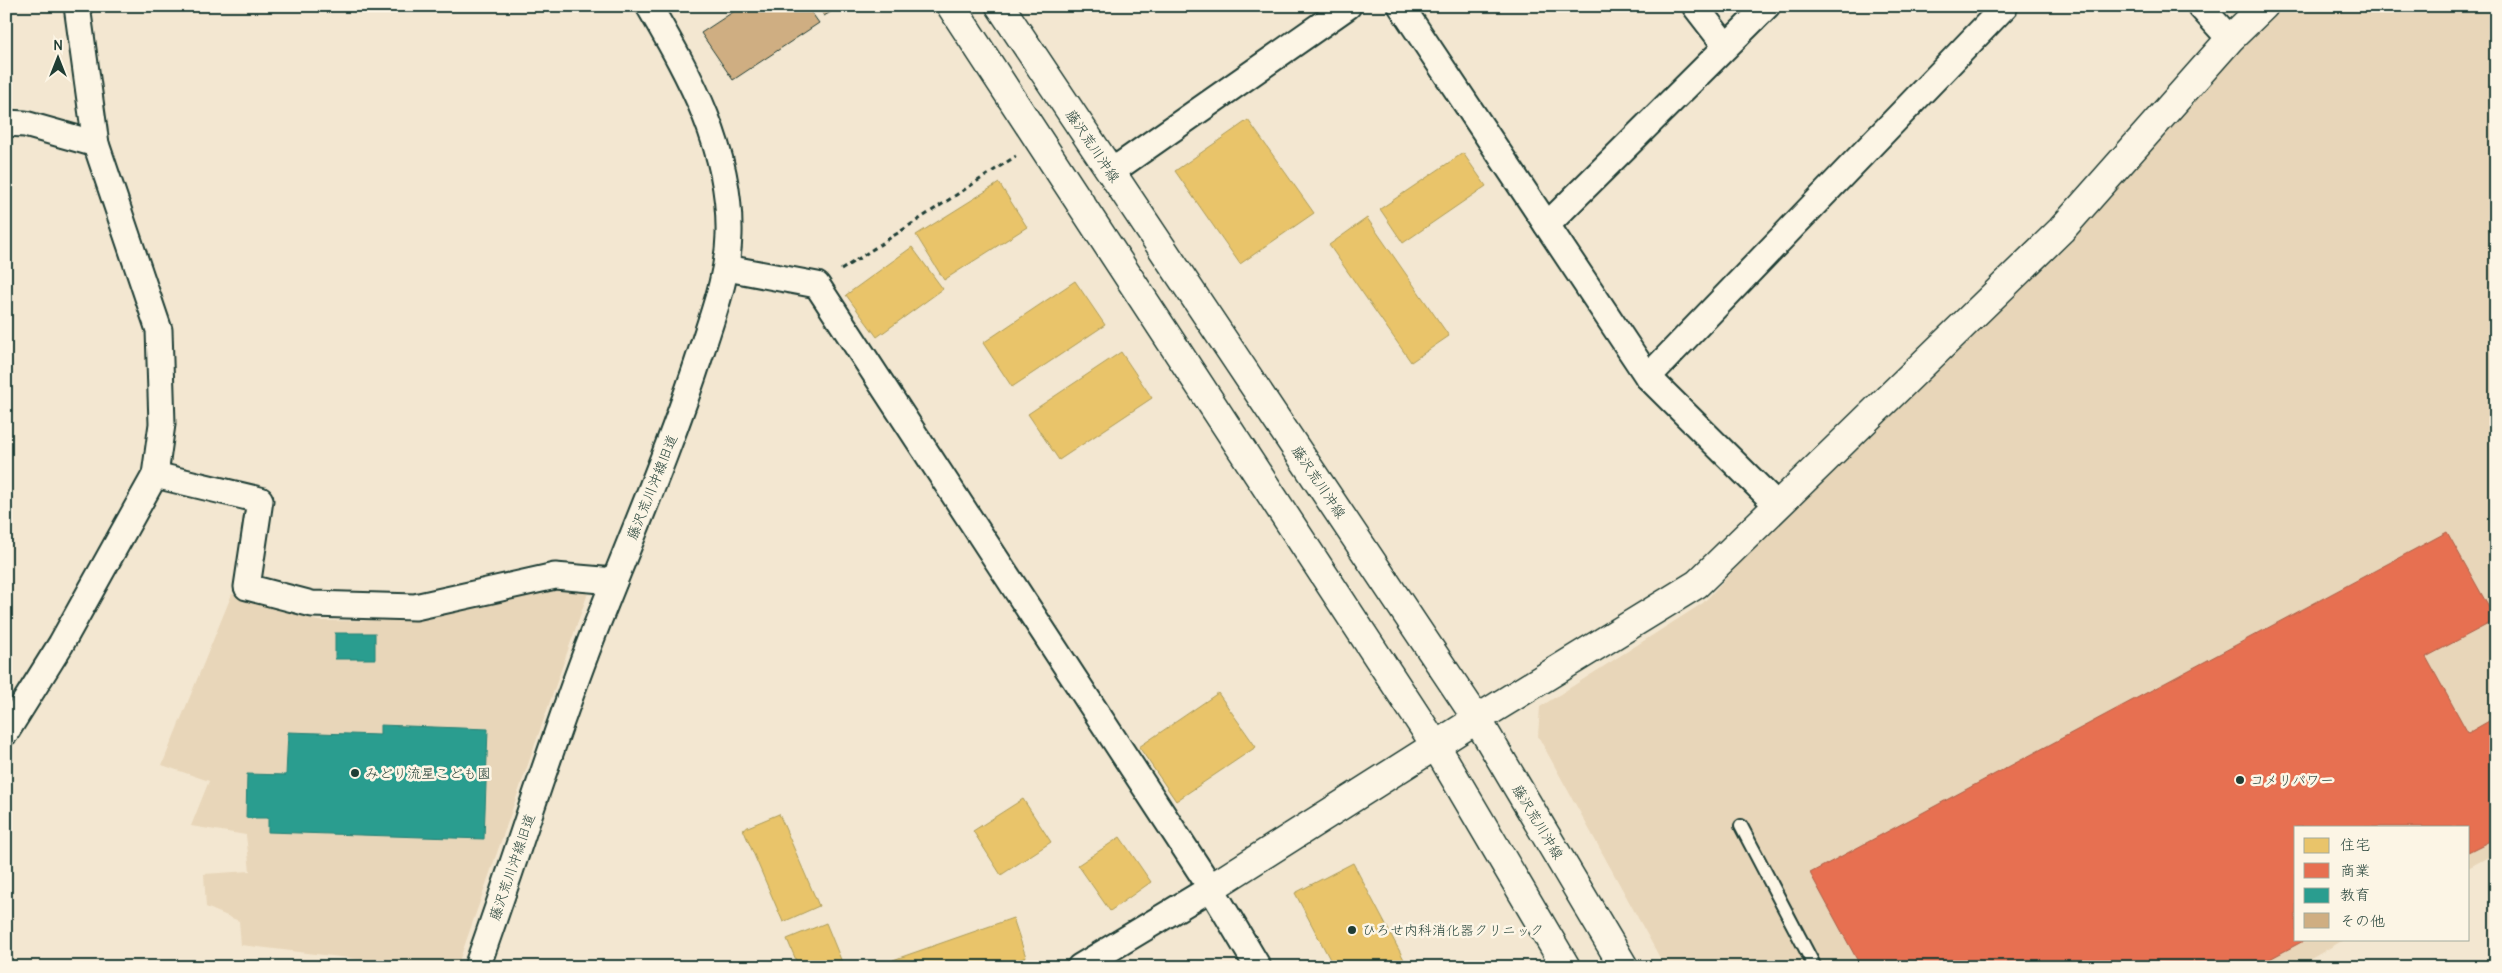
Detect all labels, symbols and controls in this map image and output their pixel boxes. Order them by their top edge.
north arrow [32,32,82,82]
text: N [53,36,63,54]
street label: 藤沢荒川沖線 [1062,106,1124,186]
street label: 藤沢荒川沖線旧道 [623,432,681,542]
street label: 藤沢荒川沖線 [1288,442,1350,522]
place label: みどり流星こども園 [365,764,491,782]
marker: みどり流星こども園 [349,767,361,779]
place label: コメリパワー [2250,771,2334,789]
marker: コメリパワー [2234,774,2246,786]
street label: 藤沢荒川沖線 [1509,781,1567,863]
street label: 藤沢荒川沖線旧道 [485,811,539,923]
legend [2294,826,2470,940]
text: 住宅 [2340,835,2370,854]
text: 商業 [2340,861,2370,880]
text: 教育 [2340,885,2370,904]
text: その他 [2340,911,2385,930]
place label: ひろせ内科消化器クリニック [1362,921,1544,939]
marker: ひろせ内科消化器クリニック [1346,924,1358,936]

